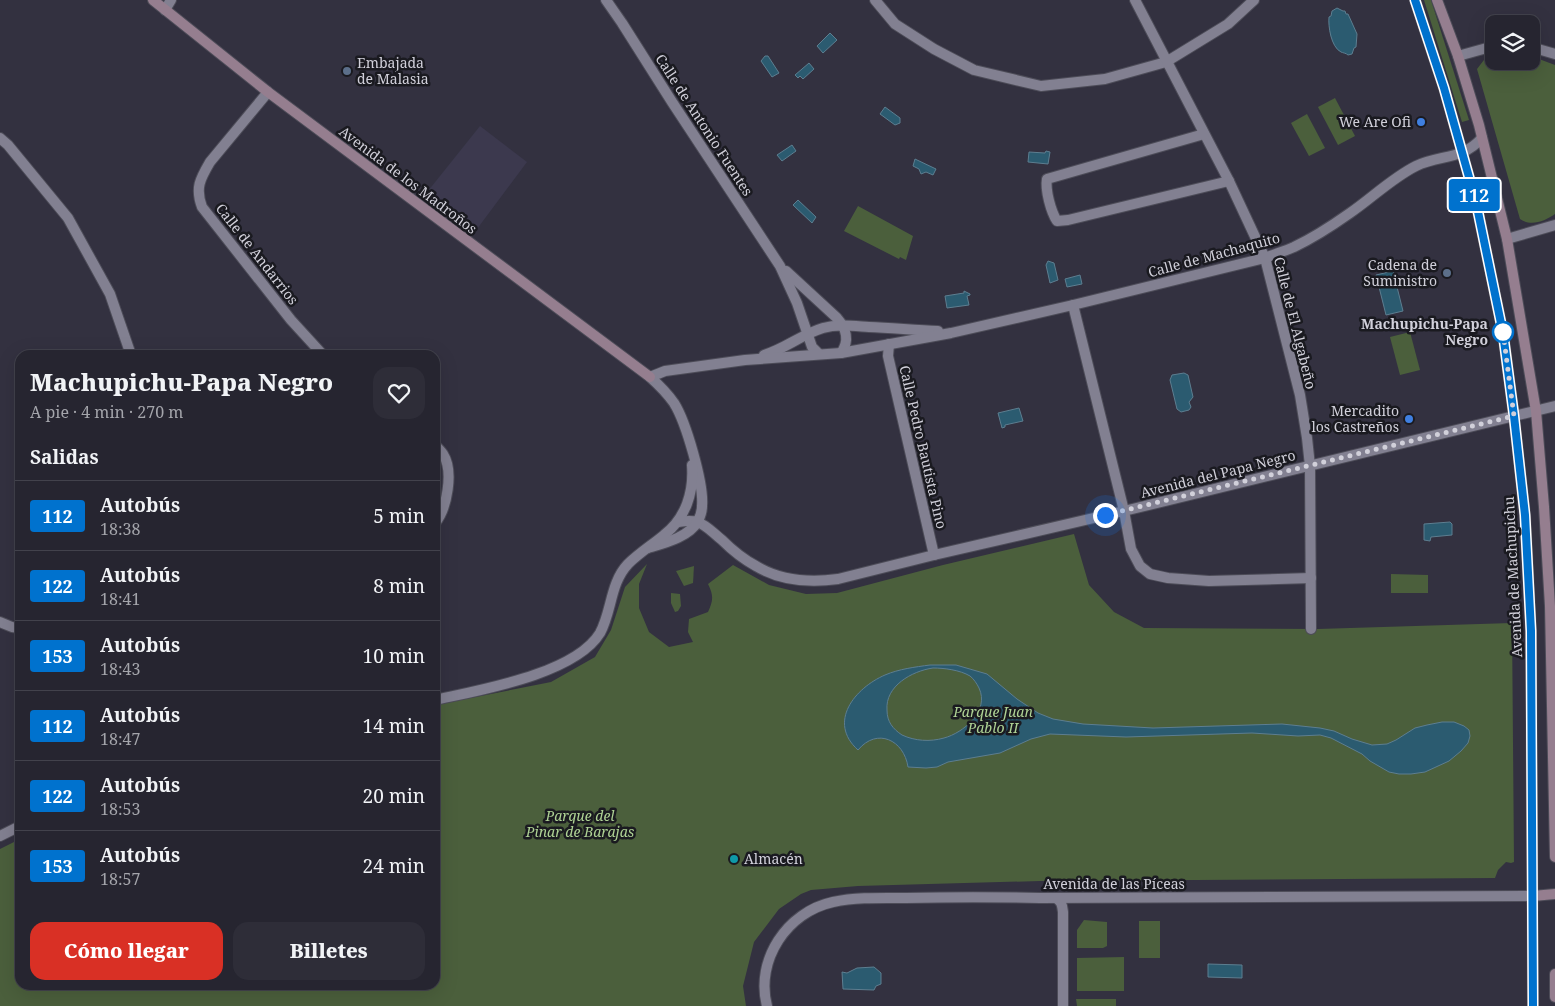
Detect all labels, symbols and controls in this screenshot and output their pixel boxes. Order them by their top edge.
map controls [1485,15,1540,70]
button: layers [1485,15,1540,70]
street label: Calle de Antonio Fuentes [651,50,757,199]
place label: Embajada de Malasia [357,53,429,88]
marker: Embajada de Malasia [341,65,353,77]
place label: We Are Ofi [1339,112,1412,131]
marker: We Are Ofi [1415,116,1427,128]
street label: Avenida de los Madroños [335,121,481,238]
line badge: 112 [1445,179,1503,211]
text: 112 [1459,183,1489,207]
street label: Calle de Andarrios [212,199,303,308]
street label: Calle de Machaquito [1146,228,1282,281]
street label: Calle de El Algabeño [1270,255,1321,391]
place label: Cadena de Suministro [1363,255,1437,290]
marker: Cadena de Suministro [1441,267,1453,279]
place label: Machupichu-Papa Negro [1361,314,1488,349]
marker: Machupichu-Papa Negro [1492,321,1514,343]
street label: Calle Pedro Bautista Pino [895,363,952,531]
text: Machupichu-Papa Negro [30,365,333,398]
button: heart [373,367,425,419]
text: A pie · 4 min · 270 m [30,401,183,423]
place label: Mercadito los Castreños [1311,401,1399,436]
marker: Mercadito los Castreños [1403,413,1415,425]
text: Salidas [30,444,99,470]
street label: Avenida del Papa Negro [1138,445,1297,502]
text: Autobús [100,492,180,518]
street label: Avenida de Machupichu [1499,496,1526,658]
text: 5 min [373,503,425,529]
your location [1093,503,1118,528]
text: 112 [42,504,73,528]
text: 18:38 [100,518,140,540]
text: Autobús [100,562,180,588]
text: 8 min [373,573,425,599]
text: 122 [42,574,73,598]
text: 18:41 [100,588,140,610]
text: Autobús [100,632,180,658]
text: 10 min [363,643,425,669]
text: 153 [42,644,73,668]
text: 18:43 [100,658,140,680]
text: Autobús [100,702,180,728]
park label: Parque Juan Pablo II [952,702,1033,737]
text: 14 min [363,713,425,739]
text: 112 [42,714,73,738]
text: 18:47 [100,728,140,750]
text: Autobús [100,772,180,798]
text: 20 min [363,783,425,809]
text: 122 [42,784,73,808]
text: 18:53 [100,798,140,820]
park label: Parque del Pinar de Barajas [525,806,635,841]
text: Autobús [100,842,180,868]
place label: Almacén [744,849,803,868]
text: 24 min [363,853,425,879]
marker: Almacén [728,853,740,865]
text: 153 [42,854,73,878]
text: 18:57 [100,868,140,890]
street label: Avenida de las Píceas [1043,874,1185,893]
button: Cómo llegar [30,922,223,980]
button: Billetes [233,922,425,980]

